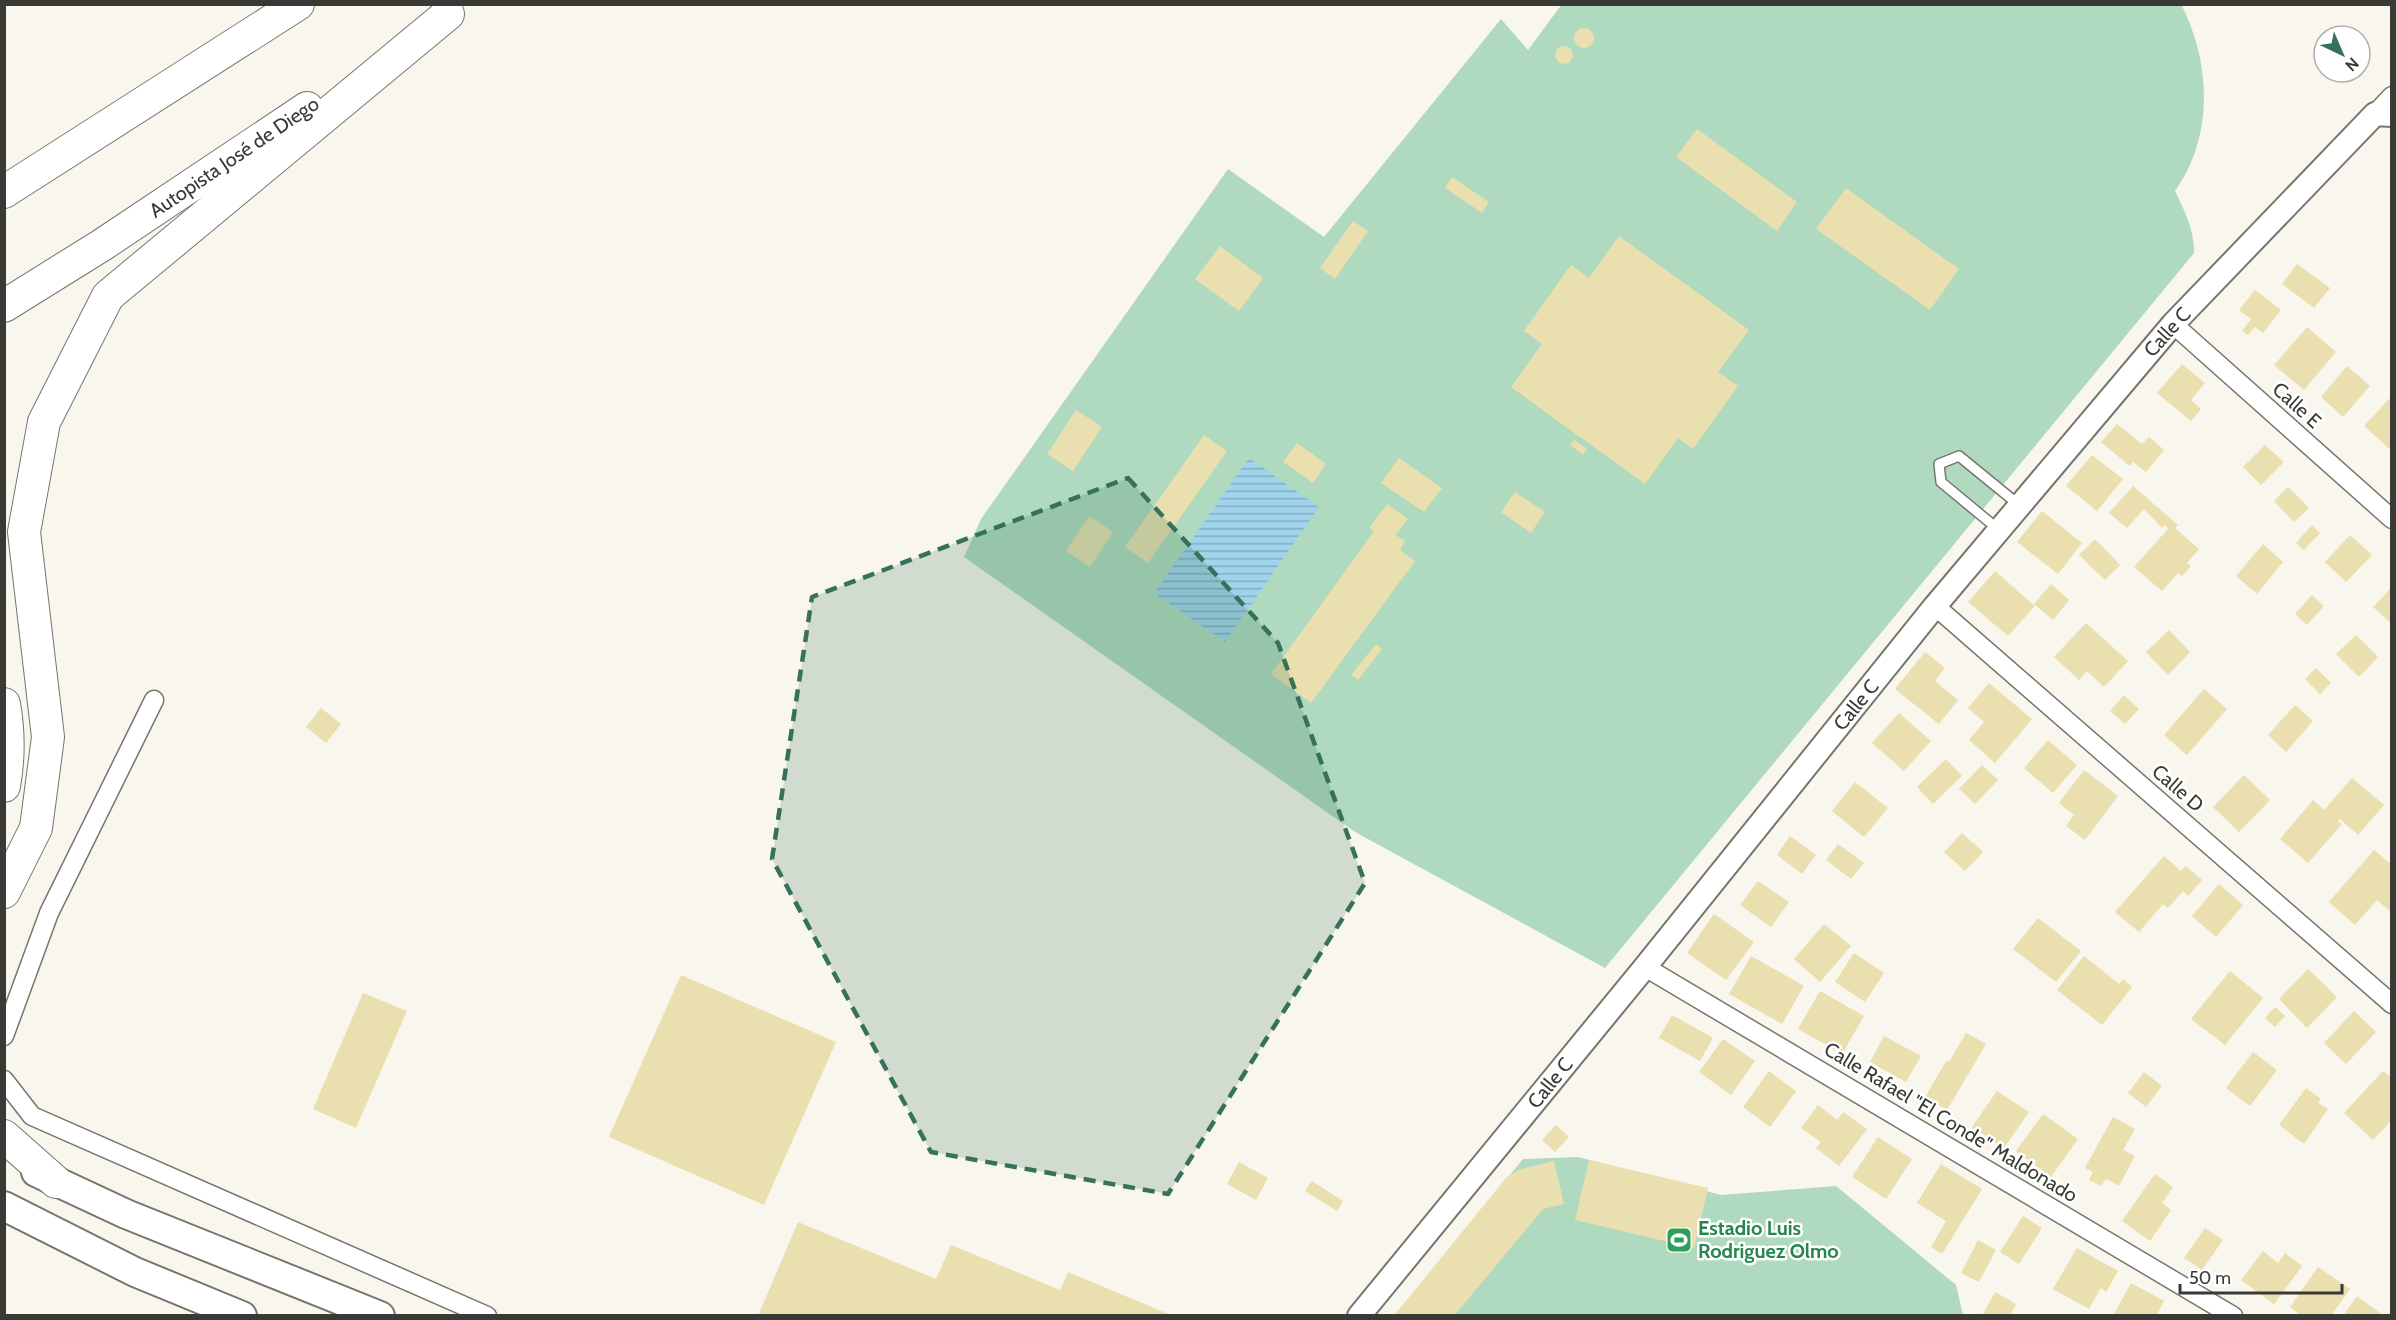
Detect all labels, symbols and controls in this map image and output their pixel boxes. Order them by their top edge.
north arrow [2312,24,2372,84]
text: N [2341,54,2363,75]
street label: Autopista José de Diego [145,91,323,223]
street label: Calle C [2139,302,2195,362]
street label: Calle E [2268,377,2326,433]
street label: Calle C [1828,675,1884,735]
street label: Calle D [2147,759,2209,817]
street label: Calle Rafael "El Conde" Maldonado [1820,1037,2082,1207]
street label: Calle C [1522,1053,1578,1113]
place label: Estadio Luis Rodriguez Olmo [1698,1216,1839,1263]
sports icon: Estadio Luis Rodriguez Olmo [1664,1225,1694,1255]
scale bar [2180,1257,2342,1295]
text: 50 m [2189,1267,2231,1289]

